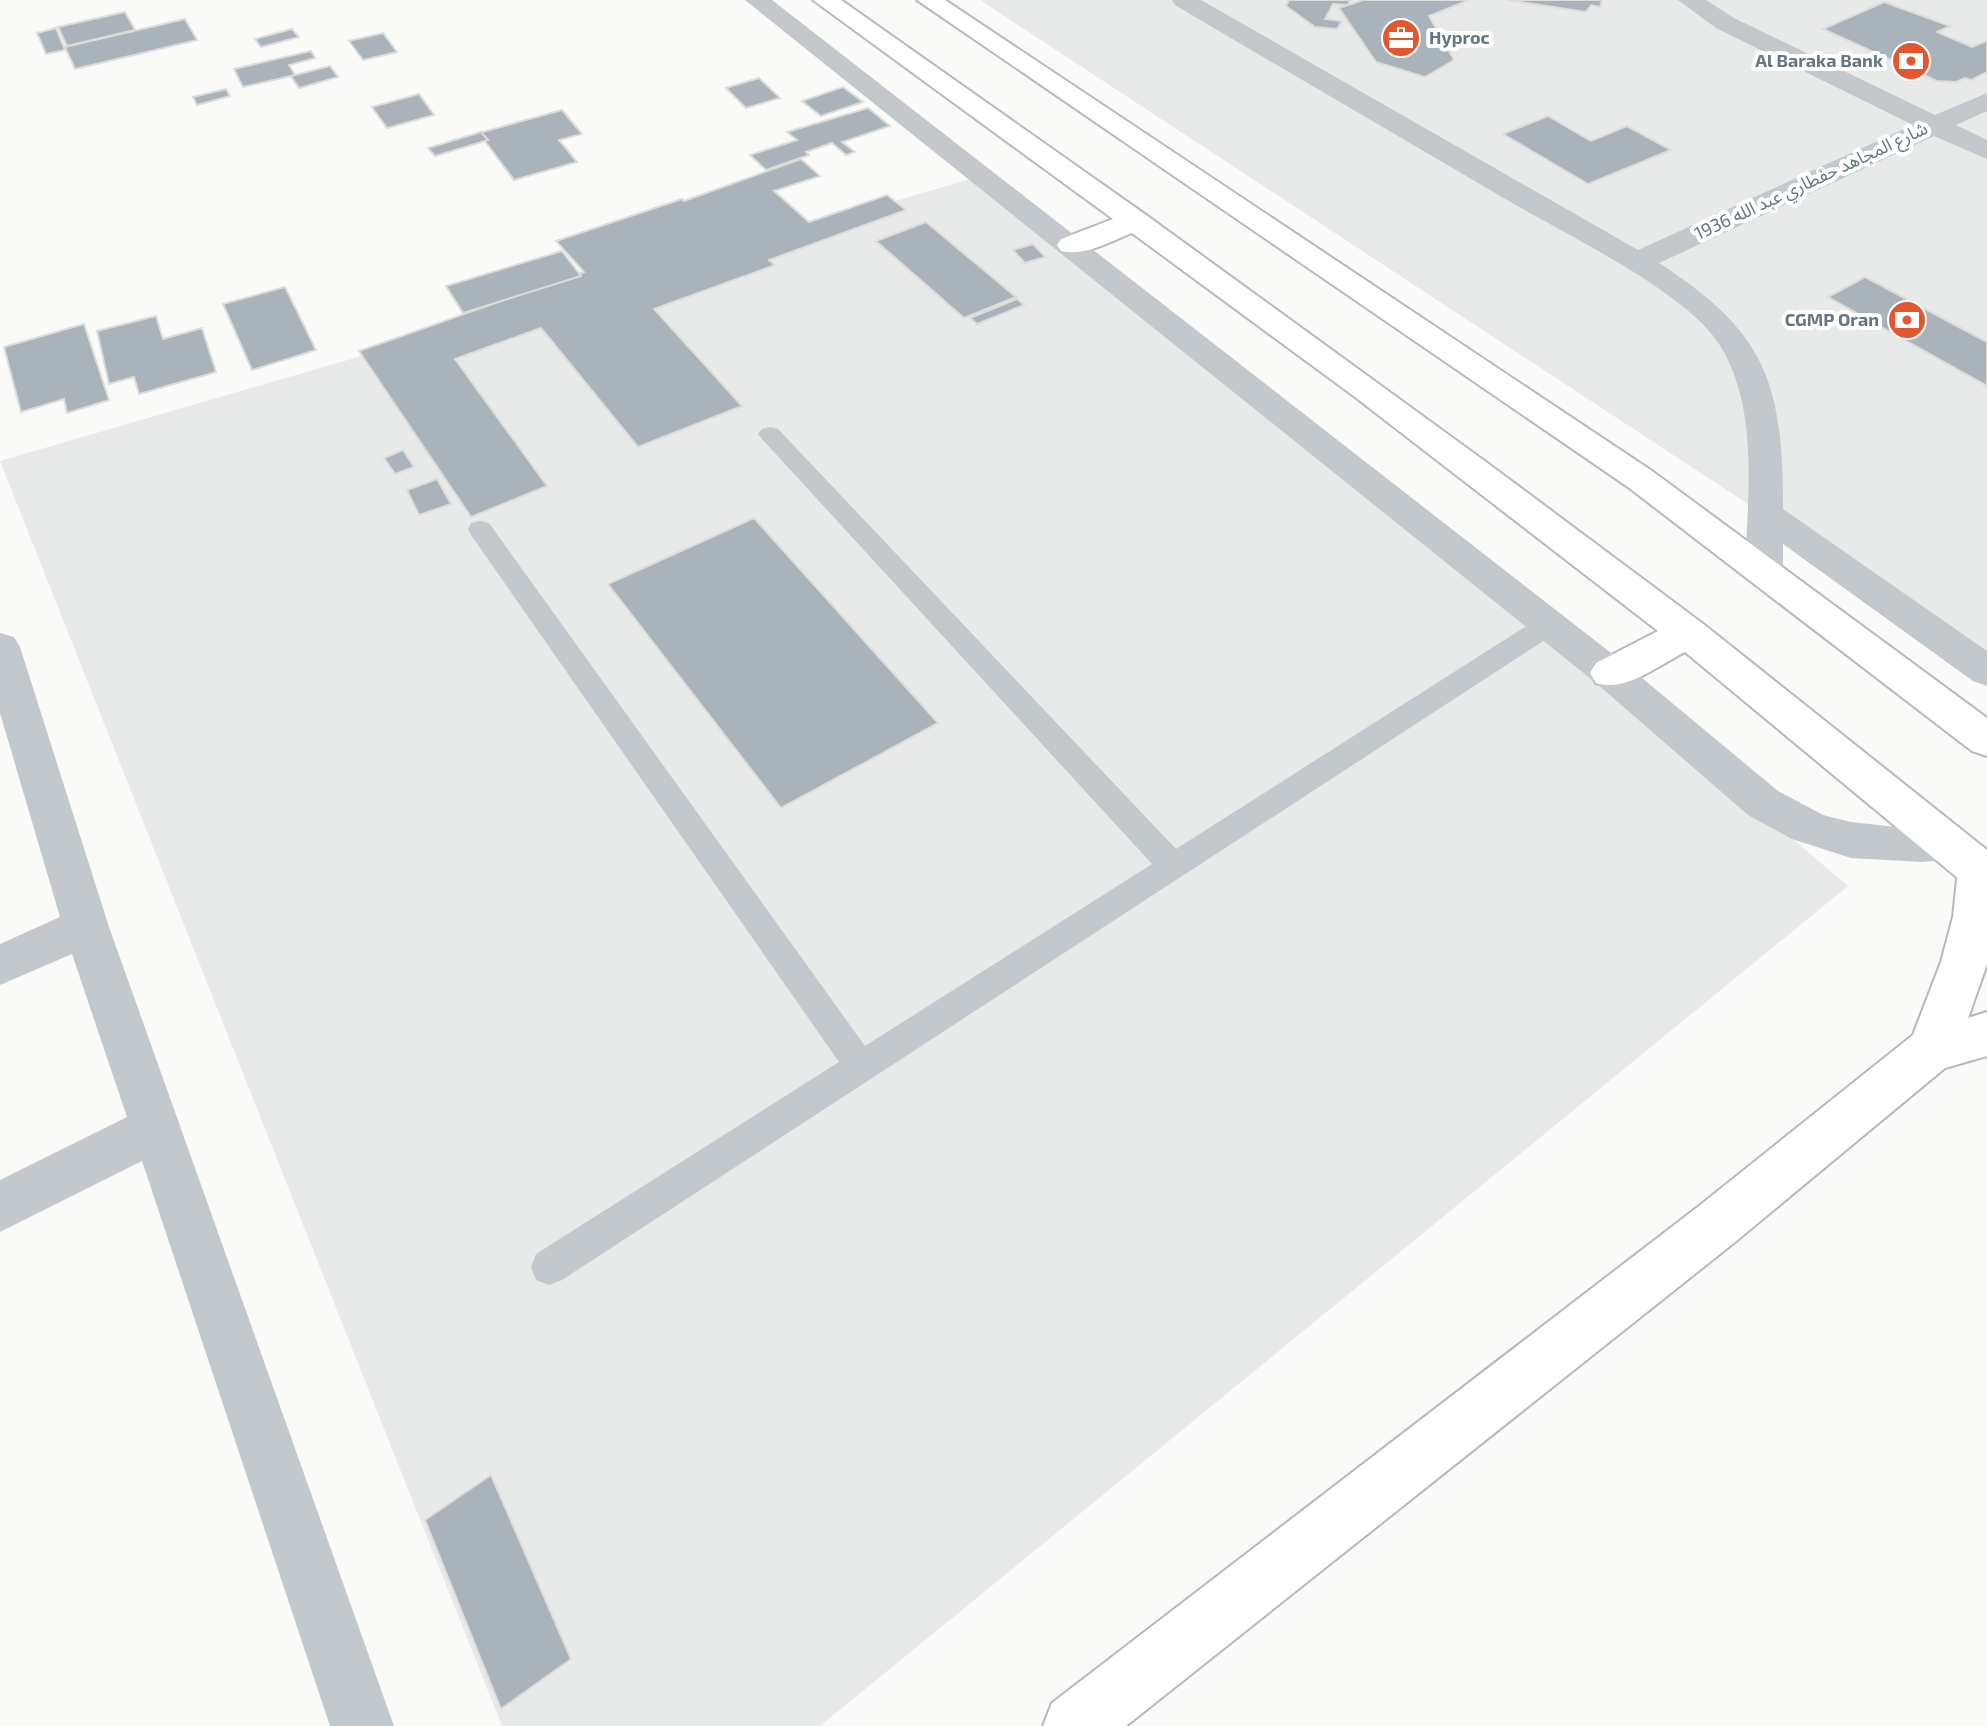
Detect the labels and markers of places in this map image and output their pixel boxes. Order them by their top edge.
office icon: Hyproc [1380,17,1422,59]
place label: Hyproc [1429,26,1490,48]
bank icon: Al Baraka Bank [1890,40,1932,82]
place label: Al Baraka Bank [1755,49,1883,71]
bank icon: CGMP Oran [1886,299,1928,341]
place label: CGMP Oran [1785,308,1879,330]

